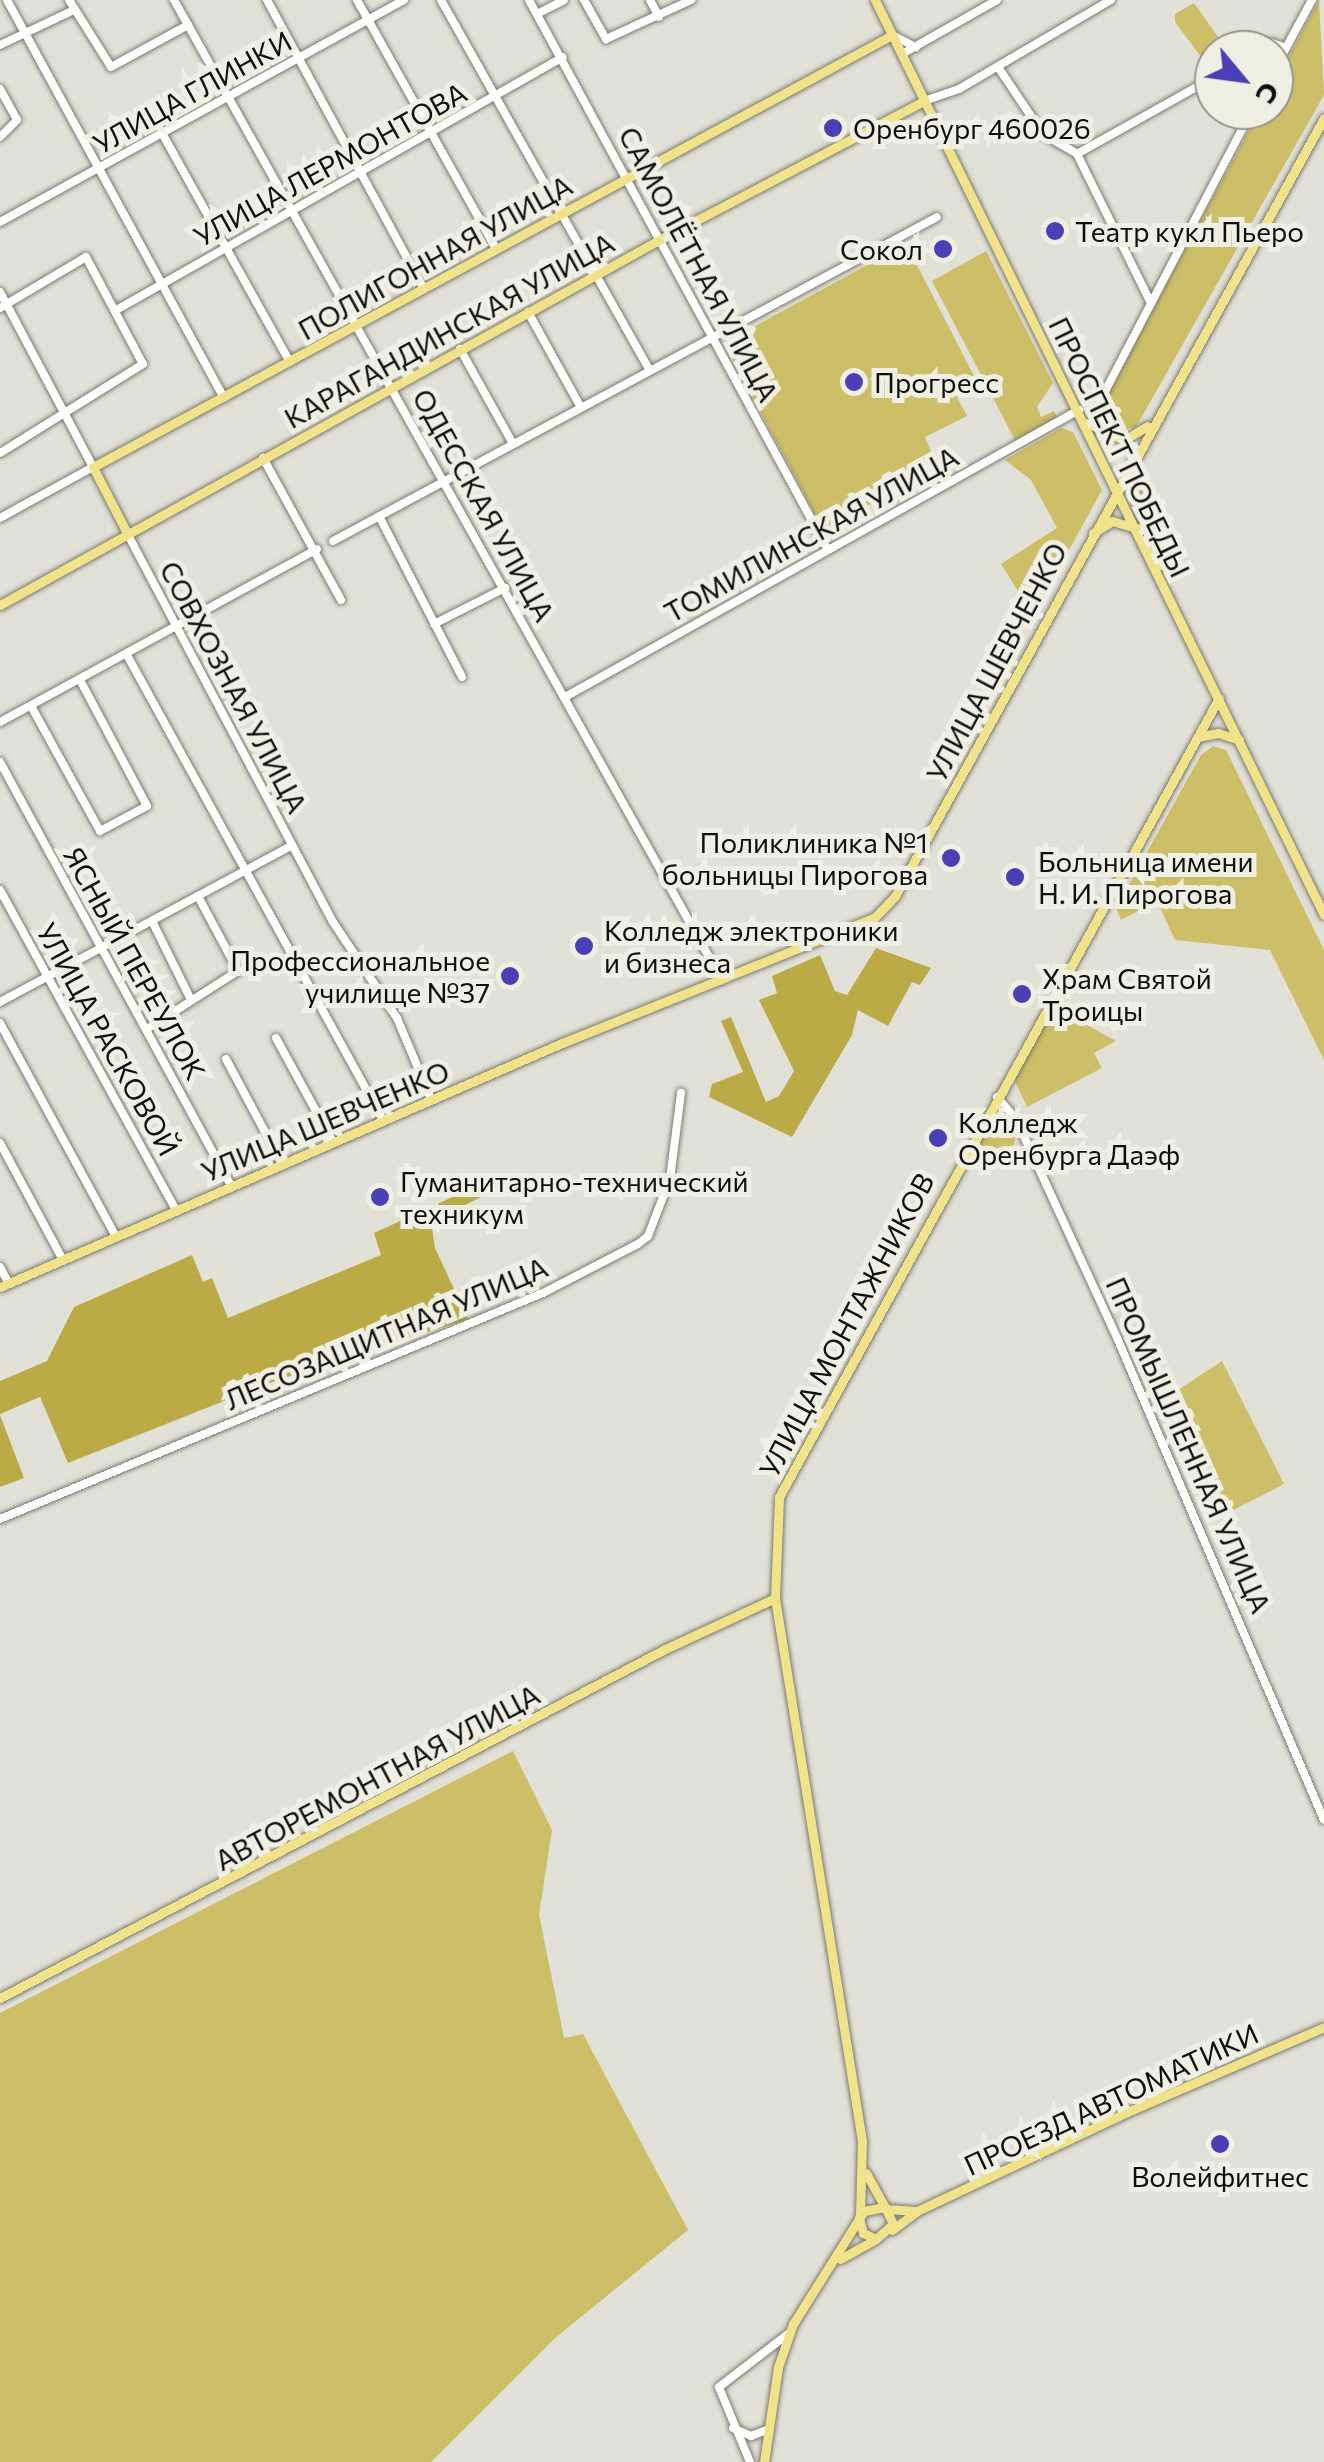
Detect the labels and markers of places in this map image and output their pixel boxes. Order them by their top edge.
place label: Оренбург 460026 [853,111,1091,145]
marker: Оренбург 460026 [822,117,844,139]
place label: Театр кукл Пьеро [1075,214,1304,248]
marker: Театр кукл Пьеро [1044,220,1066,242]
place label: Сокол [840,232,923,266]
marker: Сокол [932,238,954,260]
place label: Прогресс [874,365,999,399]
marker: Прогресс [843,371,865,393]
place label: Поликлиника №1 больницы Пирогова [662,825,928,891]
place label: Больница имени Н. И. Пирогова [1038,844,1253,910]
marker: Поликлиника №1 больницы Пирогова [938,845,964,871]
marker: Больница имени Н. И. Пирогова [1002,864,1028,890]
place label: Колледж электроники и бизнеса [604,913,898,979]
marker: Колледж электроники и бизнеса [573,935,595,957]
place label: Профессиональное училище №37 [230,943,490,1009]
place label: Храм Святой Троицы [1042,961,1212,1027]
marker: Профессиональное училище №37 [499,965,521,987]
marker: Храм Святой Троицы [1011,983,1033,1005]
place label: Колледж Оренбурга Даэф [958,1105,1180,1171]
marker: Колледж Оренбурга Даэф [927,1127,949,1149]
place label: Гуманитарно-технический техникум [400,1164,749,1230]
marker: Гуманитарно-технический техникум [369,1186,391,1208]
marker: Волейфитнес [1209,2133,1231,2155]
place label: Волейфитнес [1131,2159,1309,2193]

